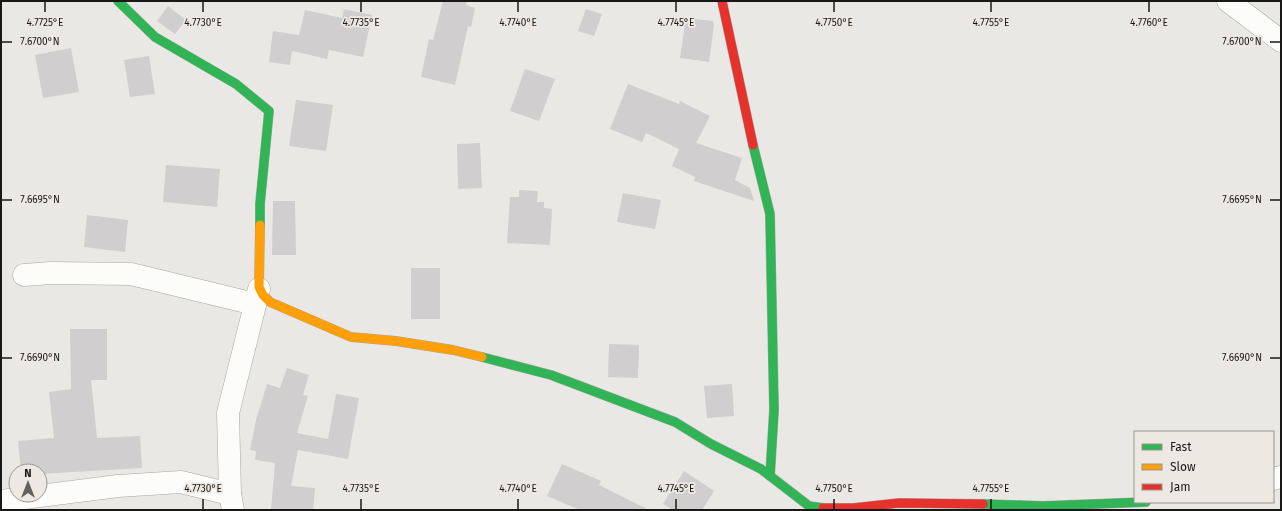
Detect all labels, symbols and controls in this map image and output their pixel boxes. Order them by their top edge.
text: 4.7725°E [27,17,63,29]
text: 4.7730°E [184,17,222,29]
text: 4.7735°E [343,17,379,29]
text: 4.7740°E [499,17,537,29]
text: 4.7745°E [658,17,694,29]
text: 4.7750°E [815,17,853,29]
text: 4.7755°E [973,17,1009,29]
text: 4.7760°E [1130,17,1168,29]
text: 7.6700°N [20,36,60,48]
text: 7.6700°N [1222,36,1262,48]
text: 7.6695°N [20,194,60,206]
text: 7.6695°N [1222,194,1262,206]
text: 7.6690°N [20,352,60,364]
text: 7.6690°N [1222,352,1262,364]
legend [1134,431,1274,503]
text: Fast [1170,440,1192,454]
text: Slow [1170,460,1196,474]
north arrow [8,463,48,503]
text: N [24,467,32,480]
text: Jam [1170,480,1190,494]
text: 4.7730°E [184,483,222,495]
text: 4.7735°E [343,483,379,495]
text: 4.7740°E [499,483,537,495]
text: 4.7745°E [658,483,694,495]
text: 4.7750°E [815,483,853,495]
text: 4.7755°E [973,483,1009,495]

